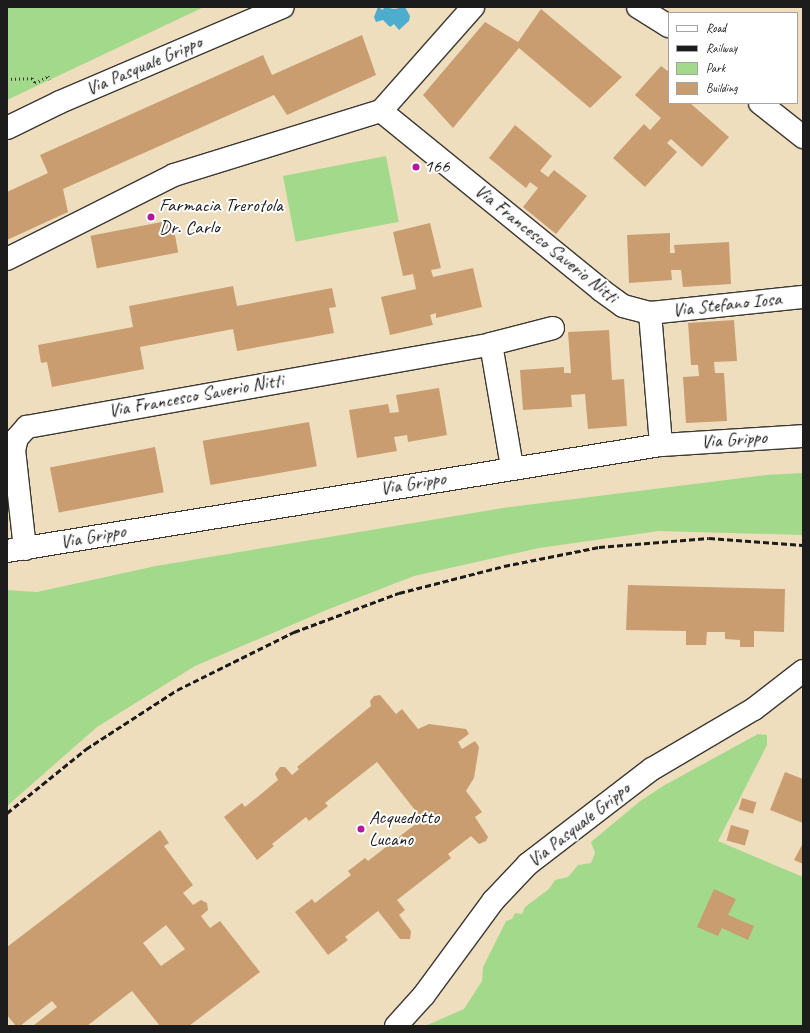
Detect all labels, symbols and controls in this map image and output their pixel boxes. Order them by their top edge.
legend [668,12,798,104]
text: Road [706,20,726,36]
street label: Via Pasquale Grippo [82,31,206,101]
text: Railway [706,40,737,56]
text: Park [706,60,725,76]
text: Building [706,80,738,96]
place label: 166 [424,156,450,178]
marker: 166 [411,162,421,172]
street label: Via Francesco Saverio Nitti [470,179,622,309]
place label: Farmacia Trerotola Dr. Carlo [159,195,283,239]
marker: Farmacia Trerotola Dr. Carlo [146,212,156,222]
street label: Via Stefano Iosa [672,288,782,322]
street label: Via Francesco Saverio Nitti [107,369,285,423]
street label: Via Grippo [700,426,768,454]
street label: Via Grippo [379,468,447,500]
street label: Via Grippo [59,520,127,554]
street label: Via Pasquale Grippo [523,778,635,872]
place label: Acquedotto Lucano [369,807,439,851]
marker: Acquedotto Lucano [356,824,366,834]

